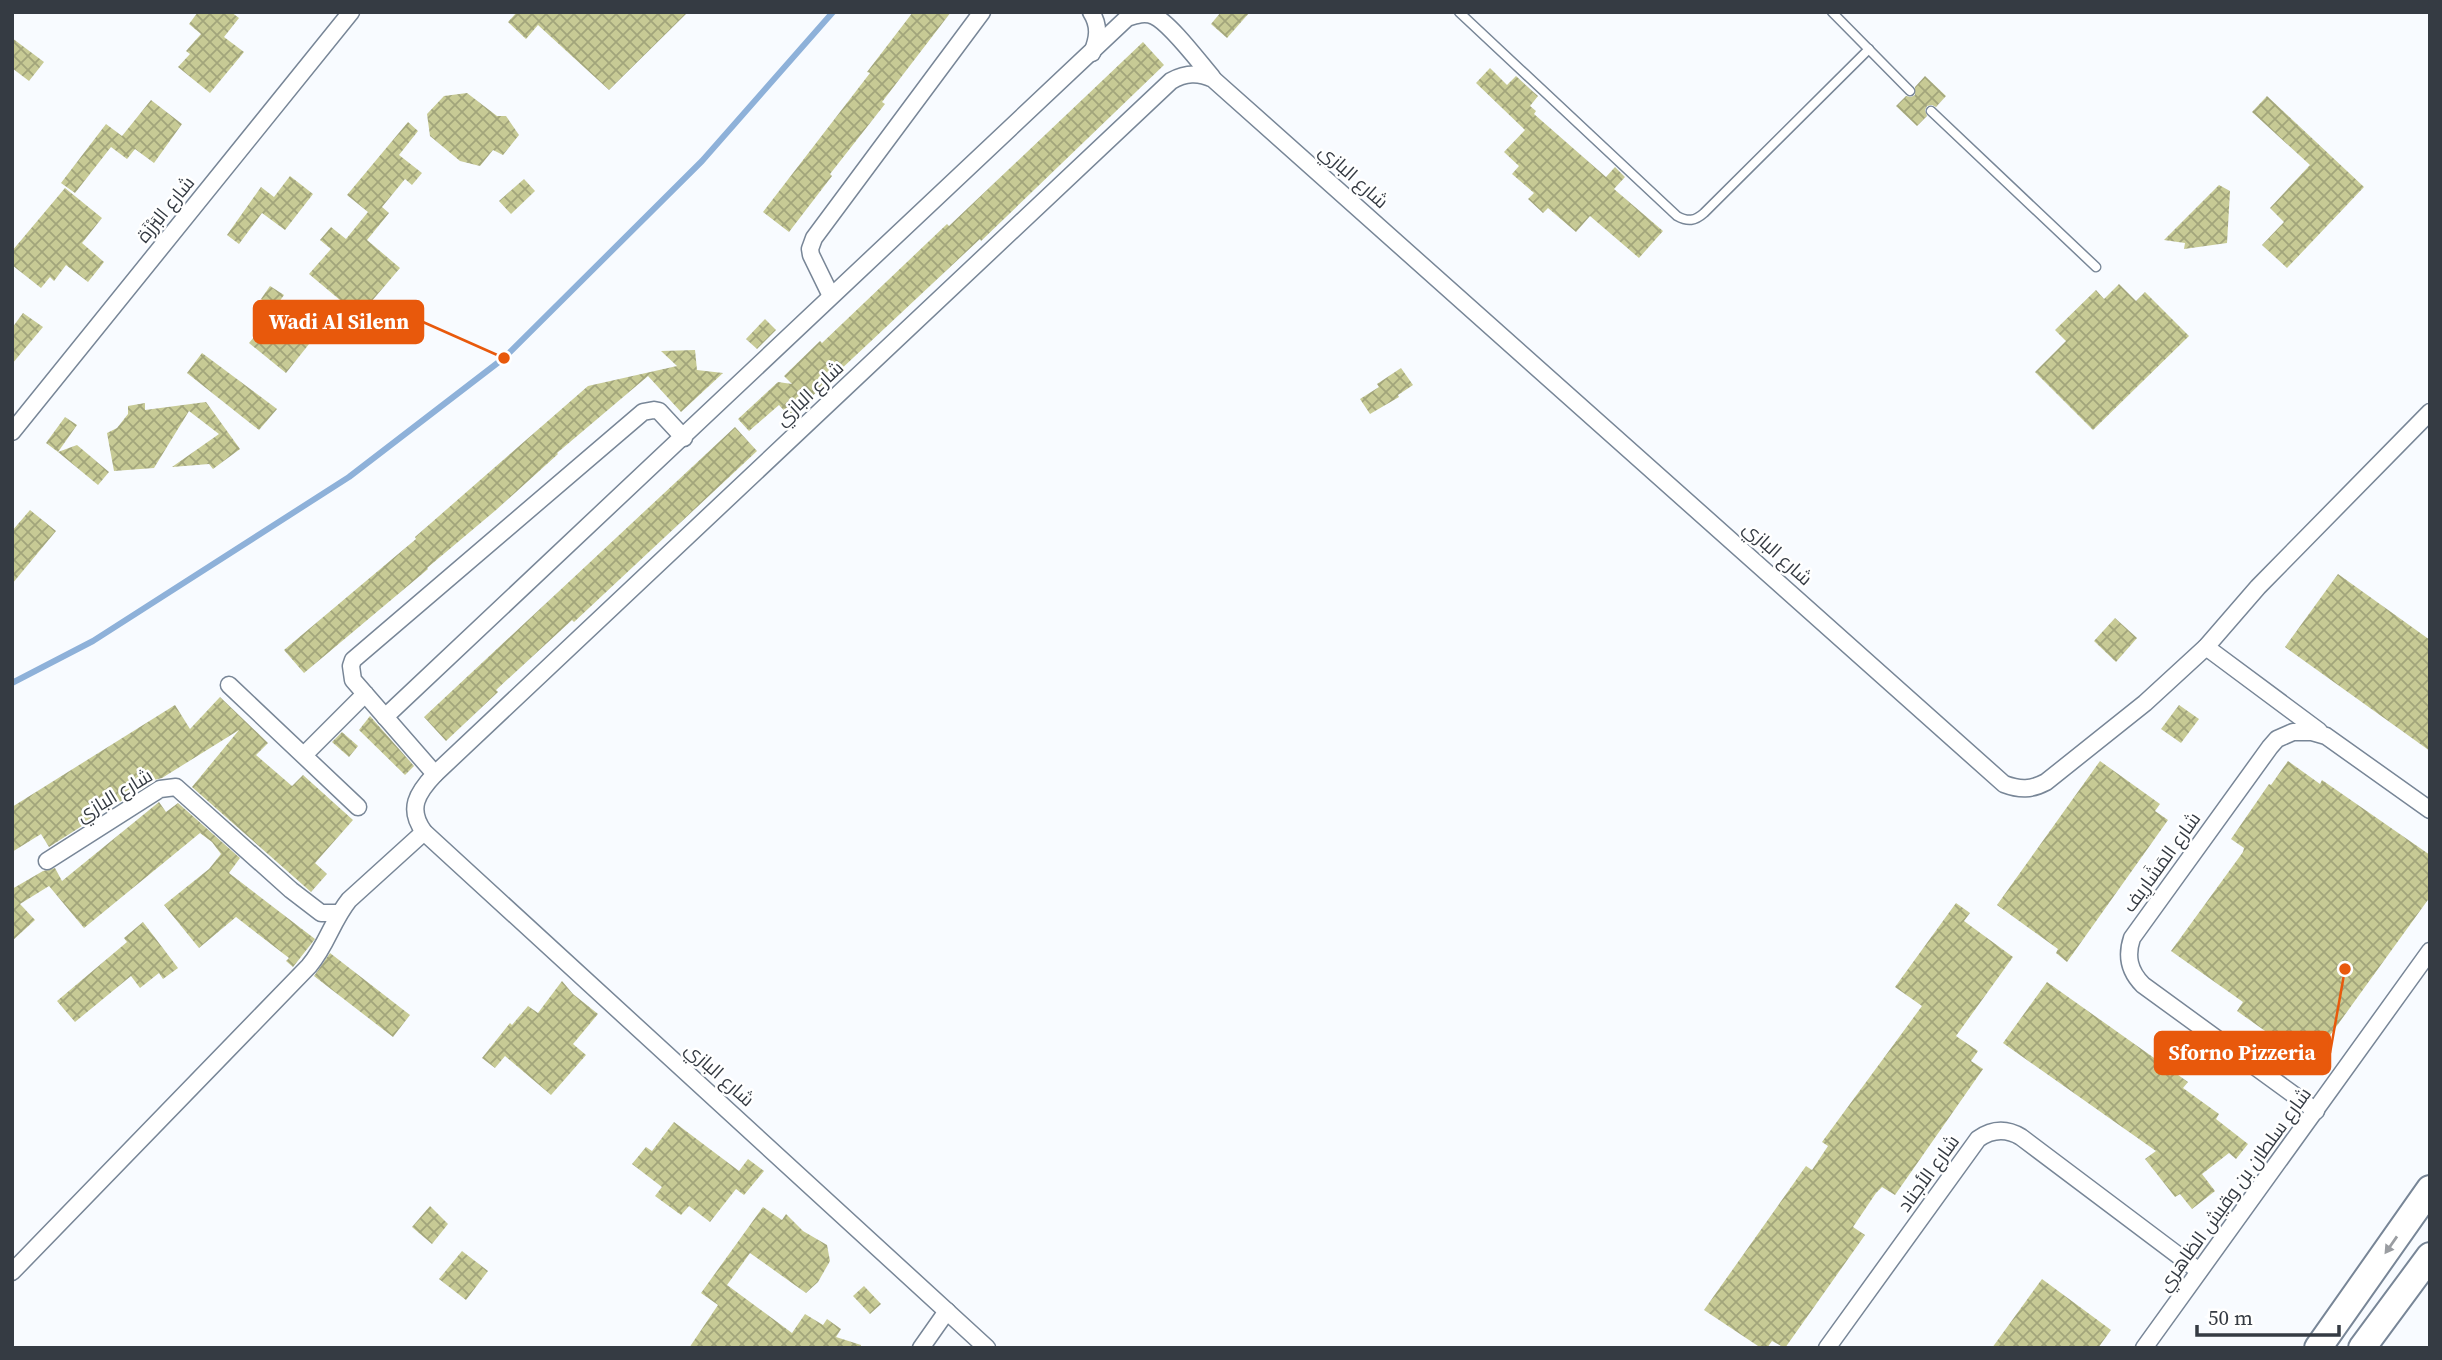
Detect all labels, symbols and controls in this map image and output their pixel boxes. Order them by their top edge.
street label: شارع البازي [1312,138,1394,216]
street label: شارع البَرْزَة [130,170,201,248]
callout: Wadi Al Silenn [254,301,423,343]
text: Wadi Al Silenn [269,307,409,336]
street label: شارع البازي [769,355,850,433]
street label: شارع البازي [1736,515,1818,593]
street label: شارع البازي [71,762,158,830]
street label: شارع المَشَارِيف [2116,807,2207,918]
callout: Sforno Pizzeria [2155,1032,2330,1074]
street label: شارع البازي [678,1036,760,1114]
text: Sforno Pizzeria [2168,1038,2316,1067]
street label: شارع سلطان بن وقيش الظاهري [2151,1082,2318,1297]
street label: شارع الأجناد [1891,1129,1966,1217]
one-way arrow [2385,1235,2398,1254]
scale bar [2197,1294,2339,1338]
text: 50 m [2208,1303,2253,1332]

